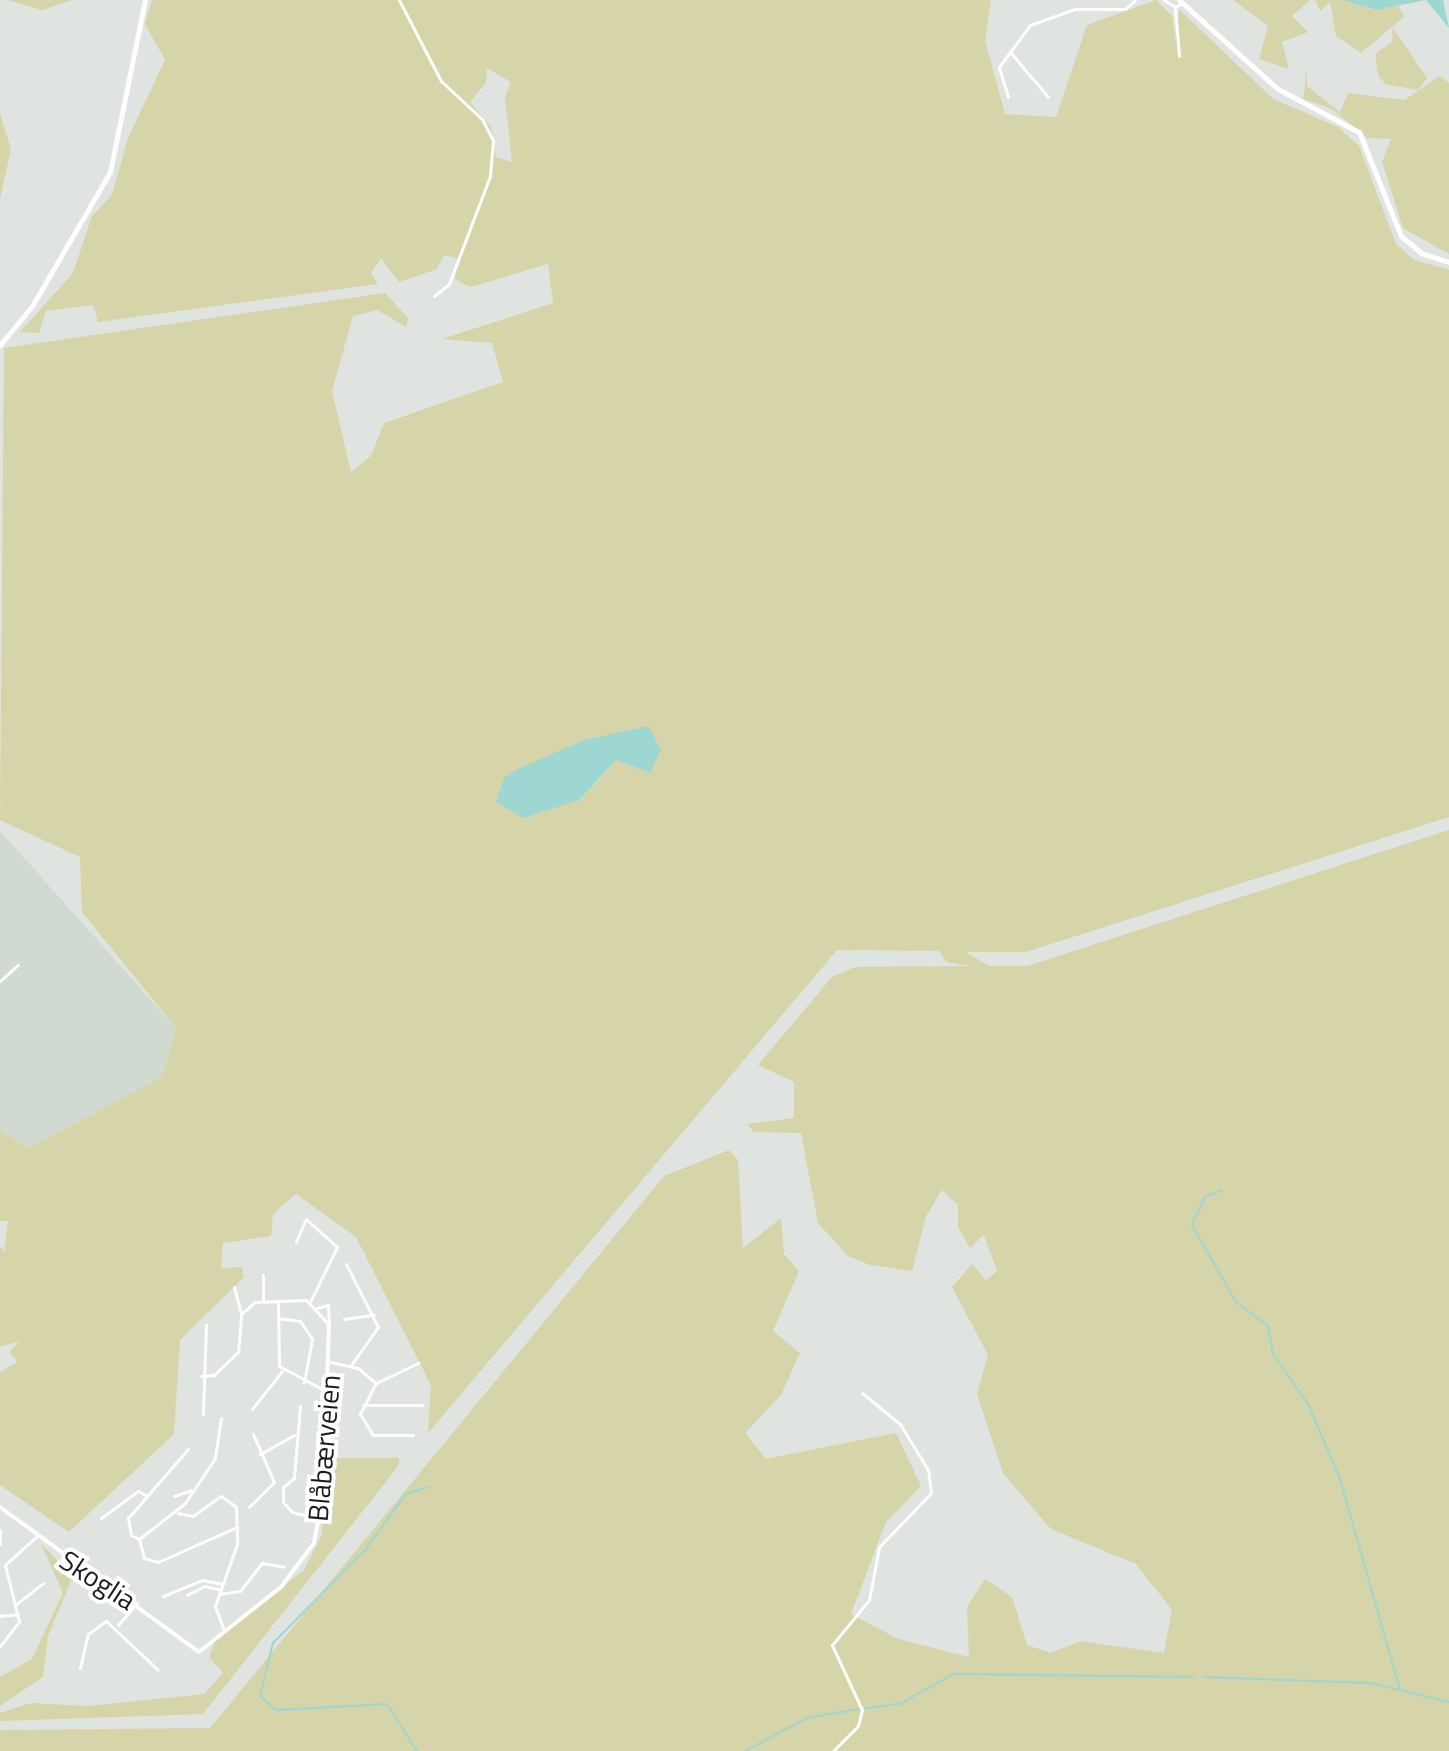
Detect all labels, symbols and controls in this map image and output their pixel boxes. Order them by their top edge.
street label: Blåbærveien [301,1373,347,1523]
street label: Skoglia [54,1543,142,1617]

